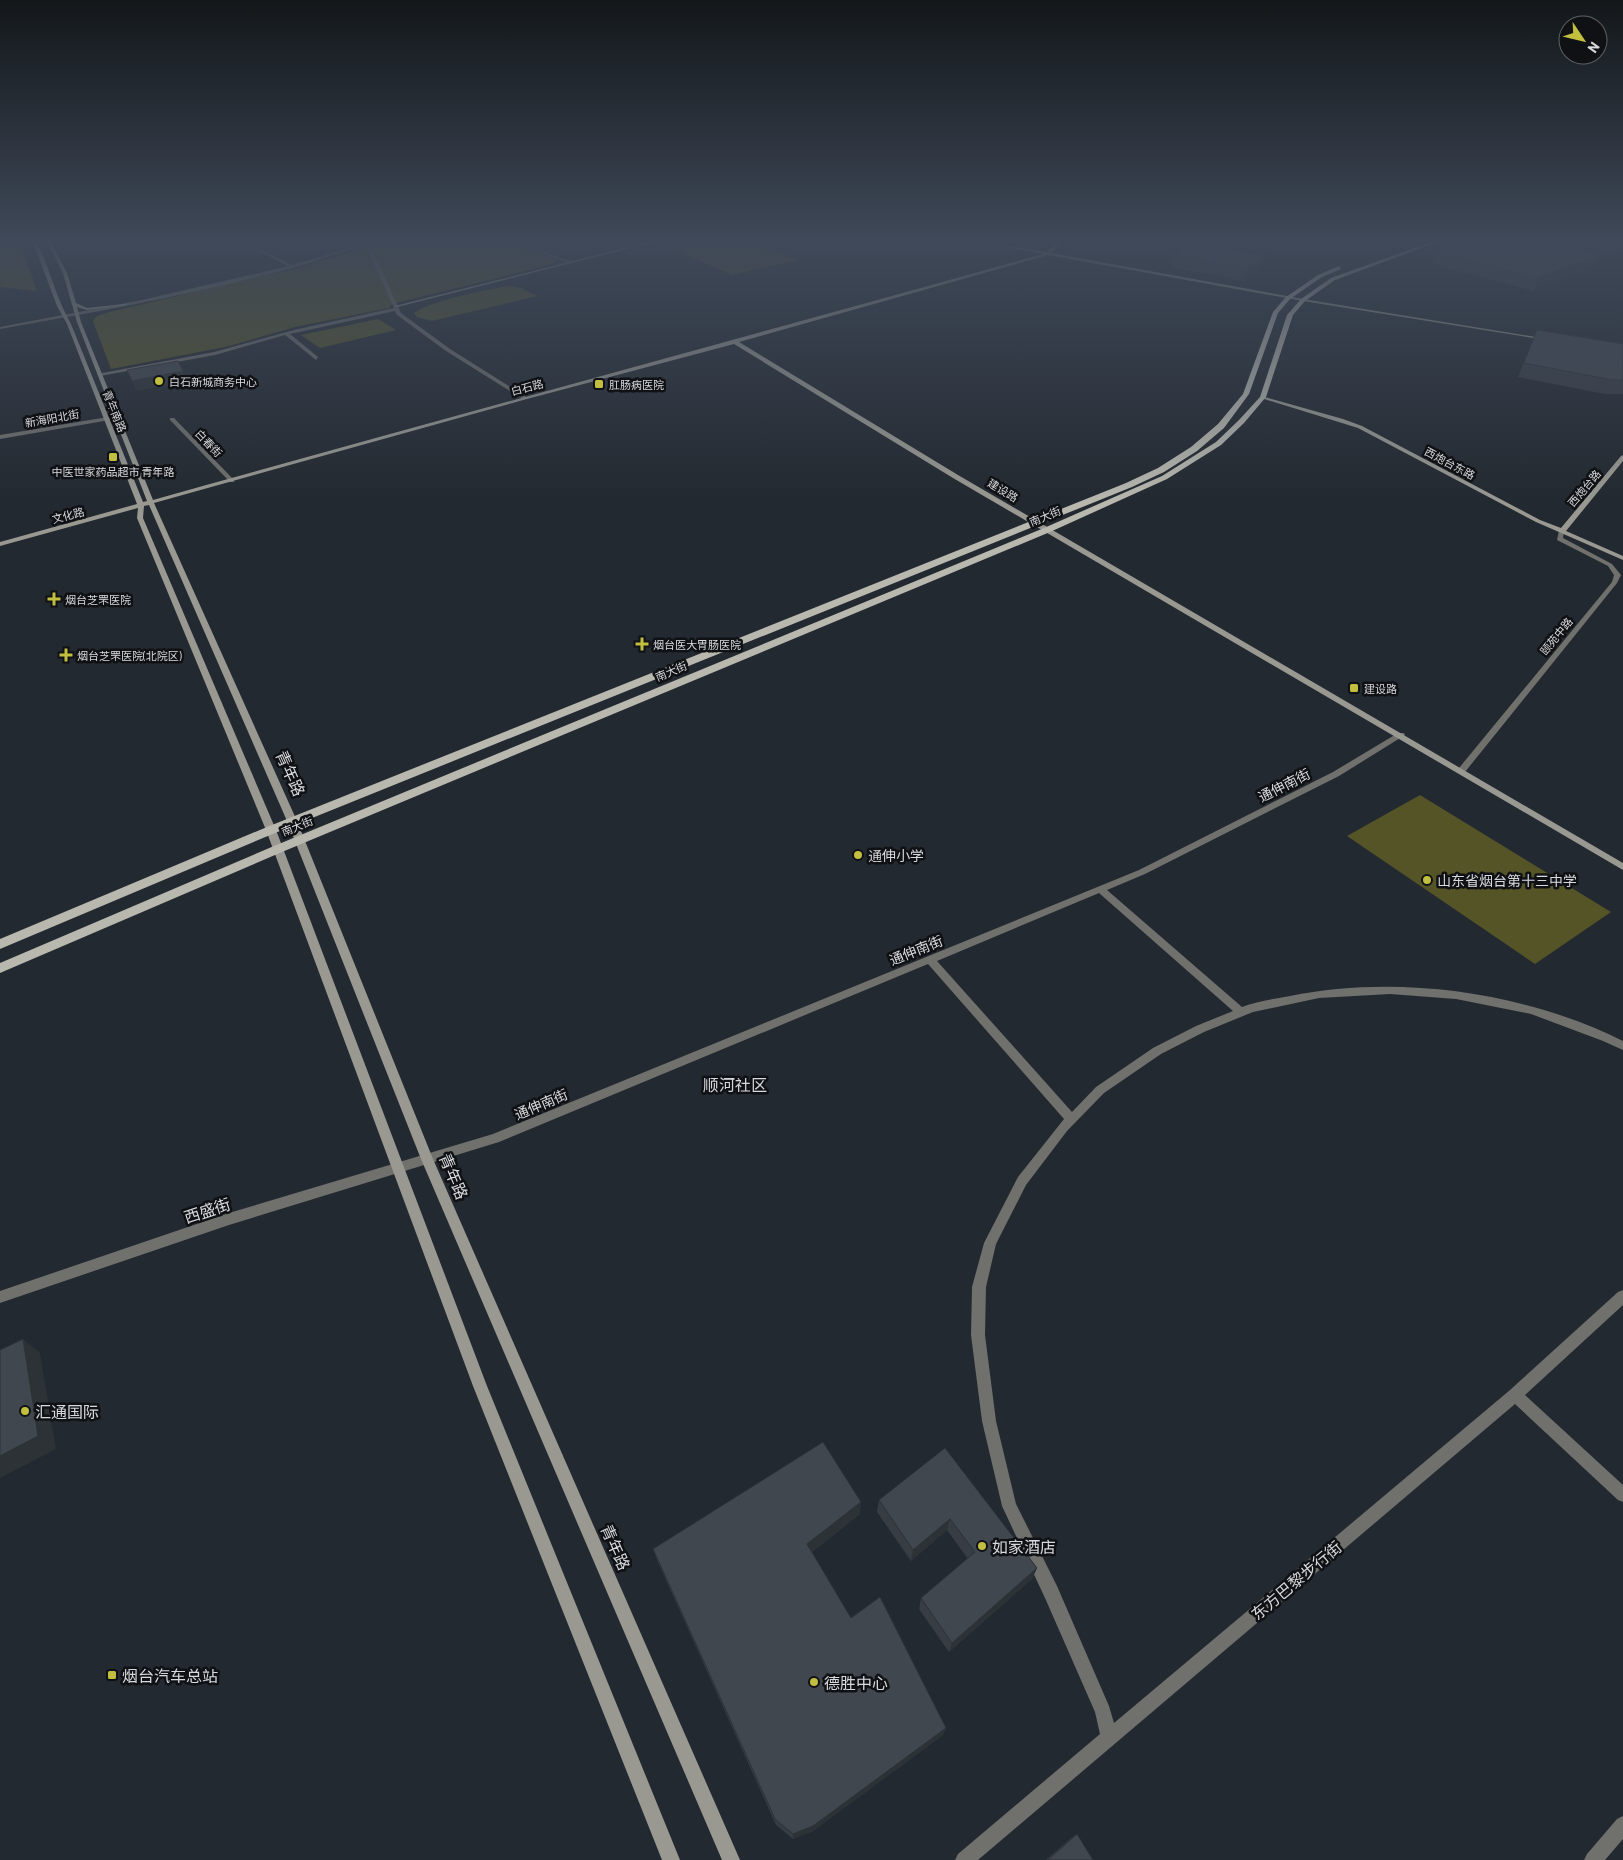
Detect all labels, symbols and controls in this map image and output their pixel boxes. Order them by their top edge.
north arrow [1558,15,1608,65]
text: N [1584,39,1604,56]
marker: 白石新城商务中心 [153,375,165,387]
place label: 白石新城商务中心 [169,375,257,388]
street label: 白石路 [509,376,545,398]
marker: 肛肠病医院 [593,378,605,390]
place label: 肛肠病医院 [609,378,664,391]
street label: 青年南路 [101,388,129,434]
street label: 新海阳北街 [24,407,80,429]
street label: 白春街 [193,427,225,459]
street label: 西炮台东路 [1423,444,1477,482]
marker: 中医世家药品超市 青年路 [107,451,119,463]
place label: 中医世家药品超市 青年路 [51,465,175,478]
street label: 西炮台路 [1565,467,1603,509]
street label: 建设路 [986,476,1020,504]
street label: 文化路 [50,504,86,526]
street label: 南大街 [1027,504,1063,528]
marker: 烟台芝罘医院 [47,592,61,606]
place label: 烟台芝罘医院 [65,593,131,606]
street label: 颐苑中路 [1537,615,1575,657]
marker: 烟台医大胃肠医院 [635,637,649,651]
place label: 烟台医大胃肠医院 [653,638,741,651]
marker: 烟台芝罘医院(北院区) [59,648,73,662]
place label: 烟台芝罘医院(北院区) [77,649,182,662]
street label: 南大街 [653,659,689,683]
marker: 建设路 [1348,682,1360,694]
place label: 建设路 [1364,682,1397,695]
street label: 青年路 [273,747,309,799]
street label: 通伸南街 [1255,765,1313,805]
street label: 南大街 [279,814,315,838]
place label: 通伸小学 [868,847,924,864]
marker: 通伸小学 [852,849,864,861]
place label: 山东省烟台第十三中学 [1437,872,1577,889]
marker: 山东省烟台第十三中学 [1421,874,1433,886]
street label: 通伸南街 [887,932,945,968]
district label: 顺河社区 [703,1075,767,1094]
street label: 通伸南街 [512,1085,570,1123]
street label: 青年路 [436,1150,472,1202]
street label: 西盛街 [181,1194,233,1226]
place label: 汇通国际 [35,1402,99,1421]
marker: 汇通国际 [19,1405,31,1417]
street label: 青年路 [598,1521,634,1573]
place label: 如家酒店 [992,1537,1056,1556]
street label: 东方巴黎步行街 [1247,1537,1345,1623]
marker: 如家酒店 [976,1540,988,1552]
place label: 烟台汽车总站 [122,1666,218,1685]
marker: 烟台汽车总站 [106,1669,118,1681]
place label: 德胜中心 [824,1673,888,1692]
marker: 德胜中心 [808,1676,820,1688]

